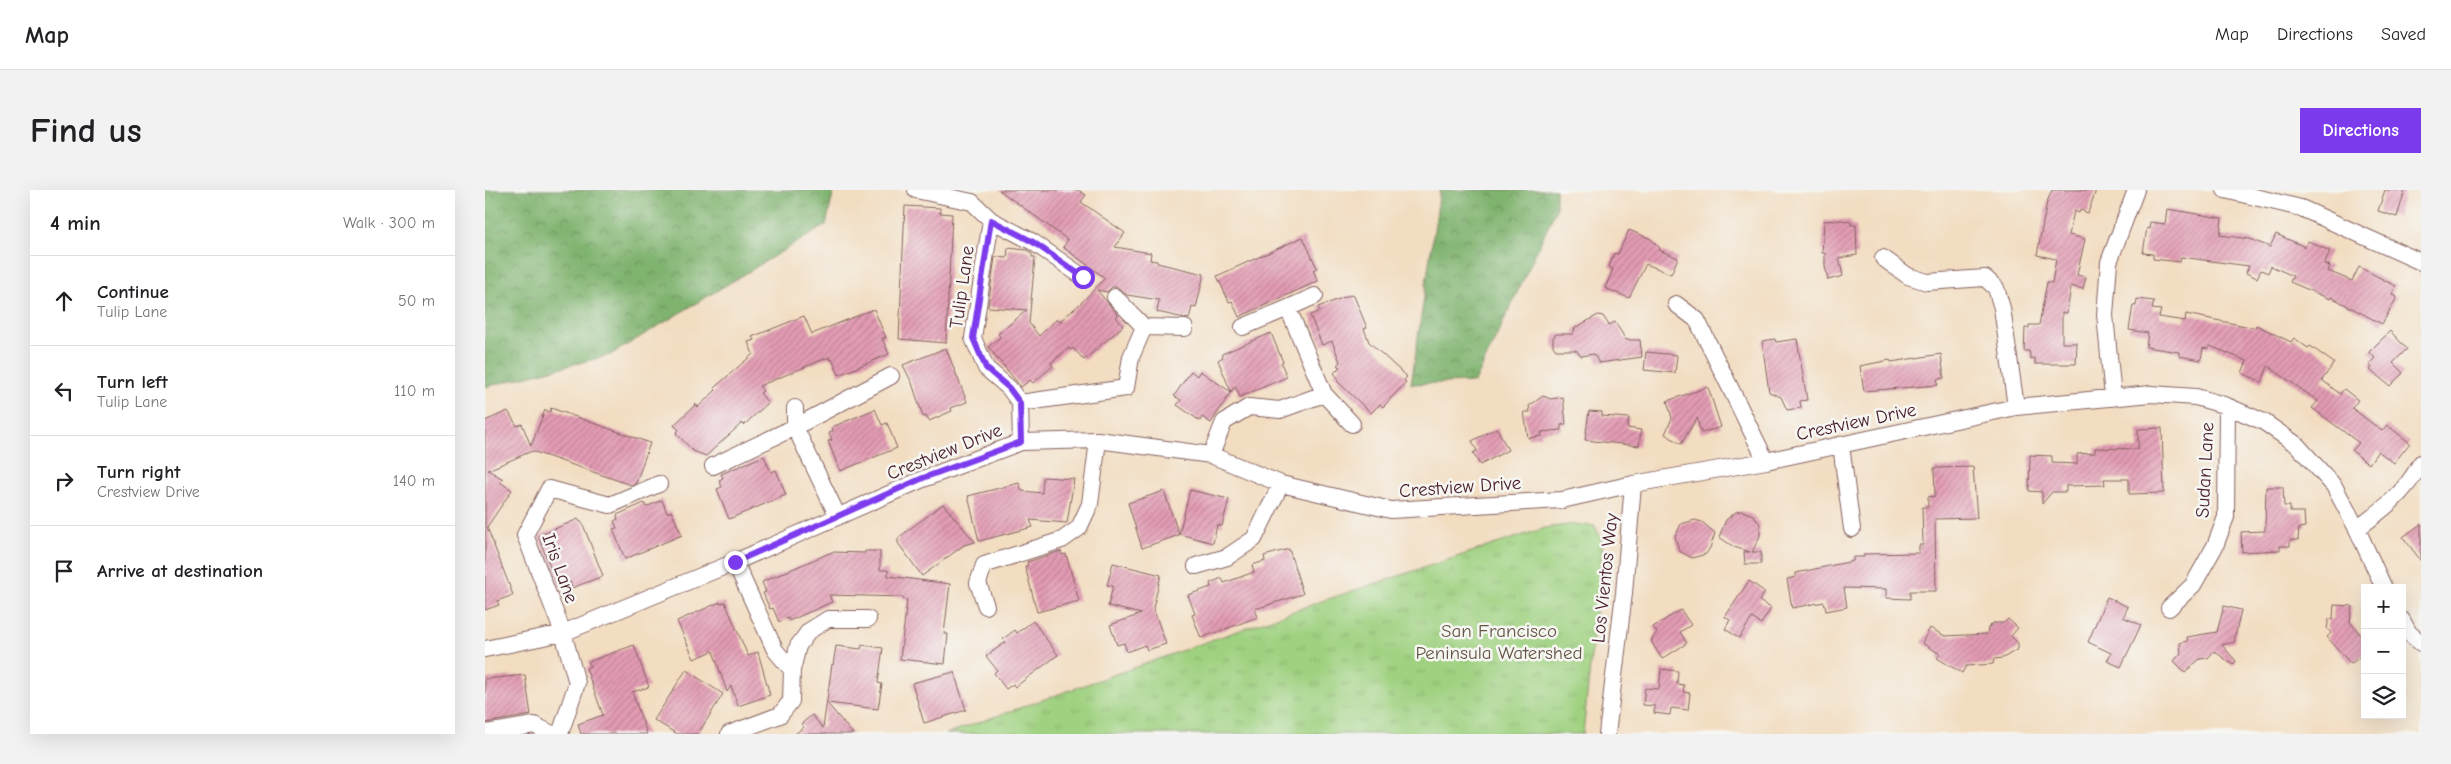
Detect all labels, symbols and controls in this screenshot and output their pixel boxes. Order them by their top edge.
text: Map [25,21,69,49]
text: Map [2215,24,2249,45]
text: Directions [2277,24,2353,45]
text: Saved [2381,24,2426,45]
button: Directions [2300,108,2421,153]
text: Find us [30,110,142,151]
text: 4 min [50,211,101,235]
text: Walk · 300 m [343,214,435,232]
street label: Tulip Lane [945,244,979,330]
route start [1072,266,1095,289]
text: Continue [97,281,169,303]
icon: ahead [50,287,78,315]
text: 50 m [398,292,435,310]
text: Tulip Lane [97,303,167,321]
text: Turn left [97,371,168,393]
icon: left [50,377,78,405]
text: 110 m [394,382,435,400]
text: Tulip Lane [97,393,167,411]
street label: Crestview Drive [1794,399,1918,445]
street label: Crestview Drive [884,419,1005,485]
street label: Sudan Lane [2192,422,2218,519]
text: Turn right [97,461,181,483]
icon: right [50,467,78,495]
text: 140 m [393,472,435,490]
street label: Crestview Drive [1398,472,1522,502]
text: Crestview Drive [97,483,200,501]
street label: Los Vientos Way [1587,512,1623,644]
street label: Iris Lane [537,530,583,606]
route end [724,551,747,574]
icon: arrive [50,557,78,585]
text: Arrive at destination [97,560,263,582]
map controls [2361,584,2406,719]
button: + [2361,584,2406,629]
park label: San Francisco Peninsula Watershed [1415,620,1583,664]
button: − [2361,629,2406,674]
button: layers [2361,674,2406,719]

